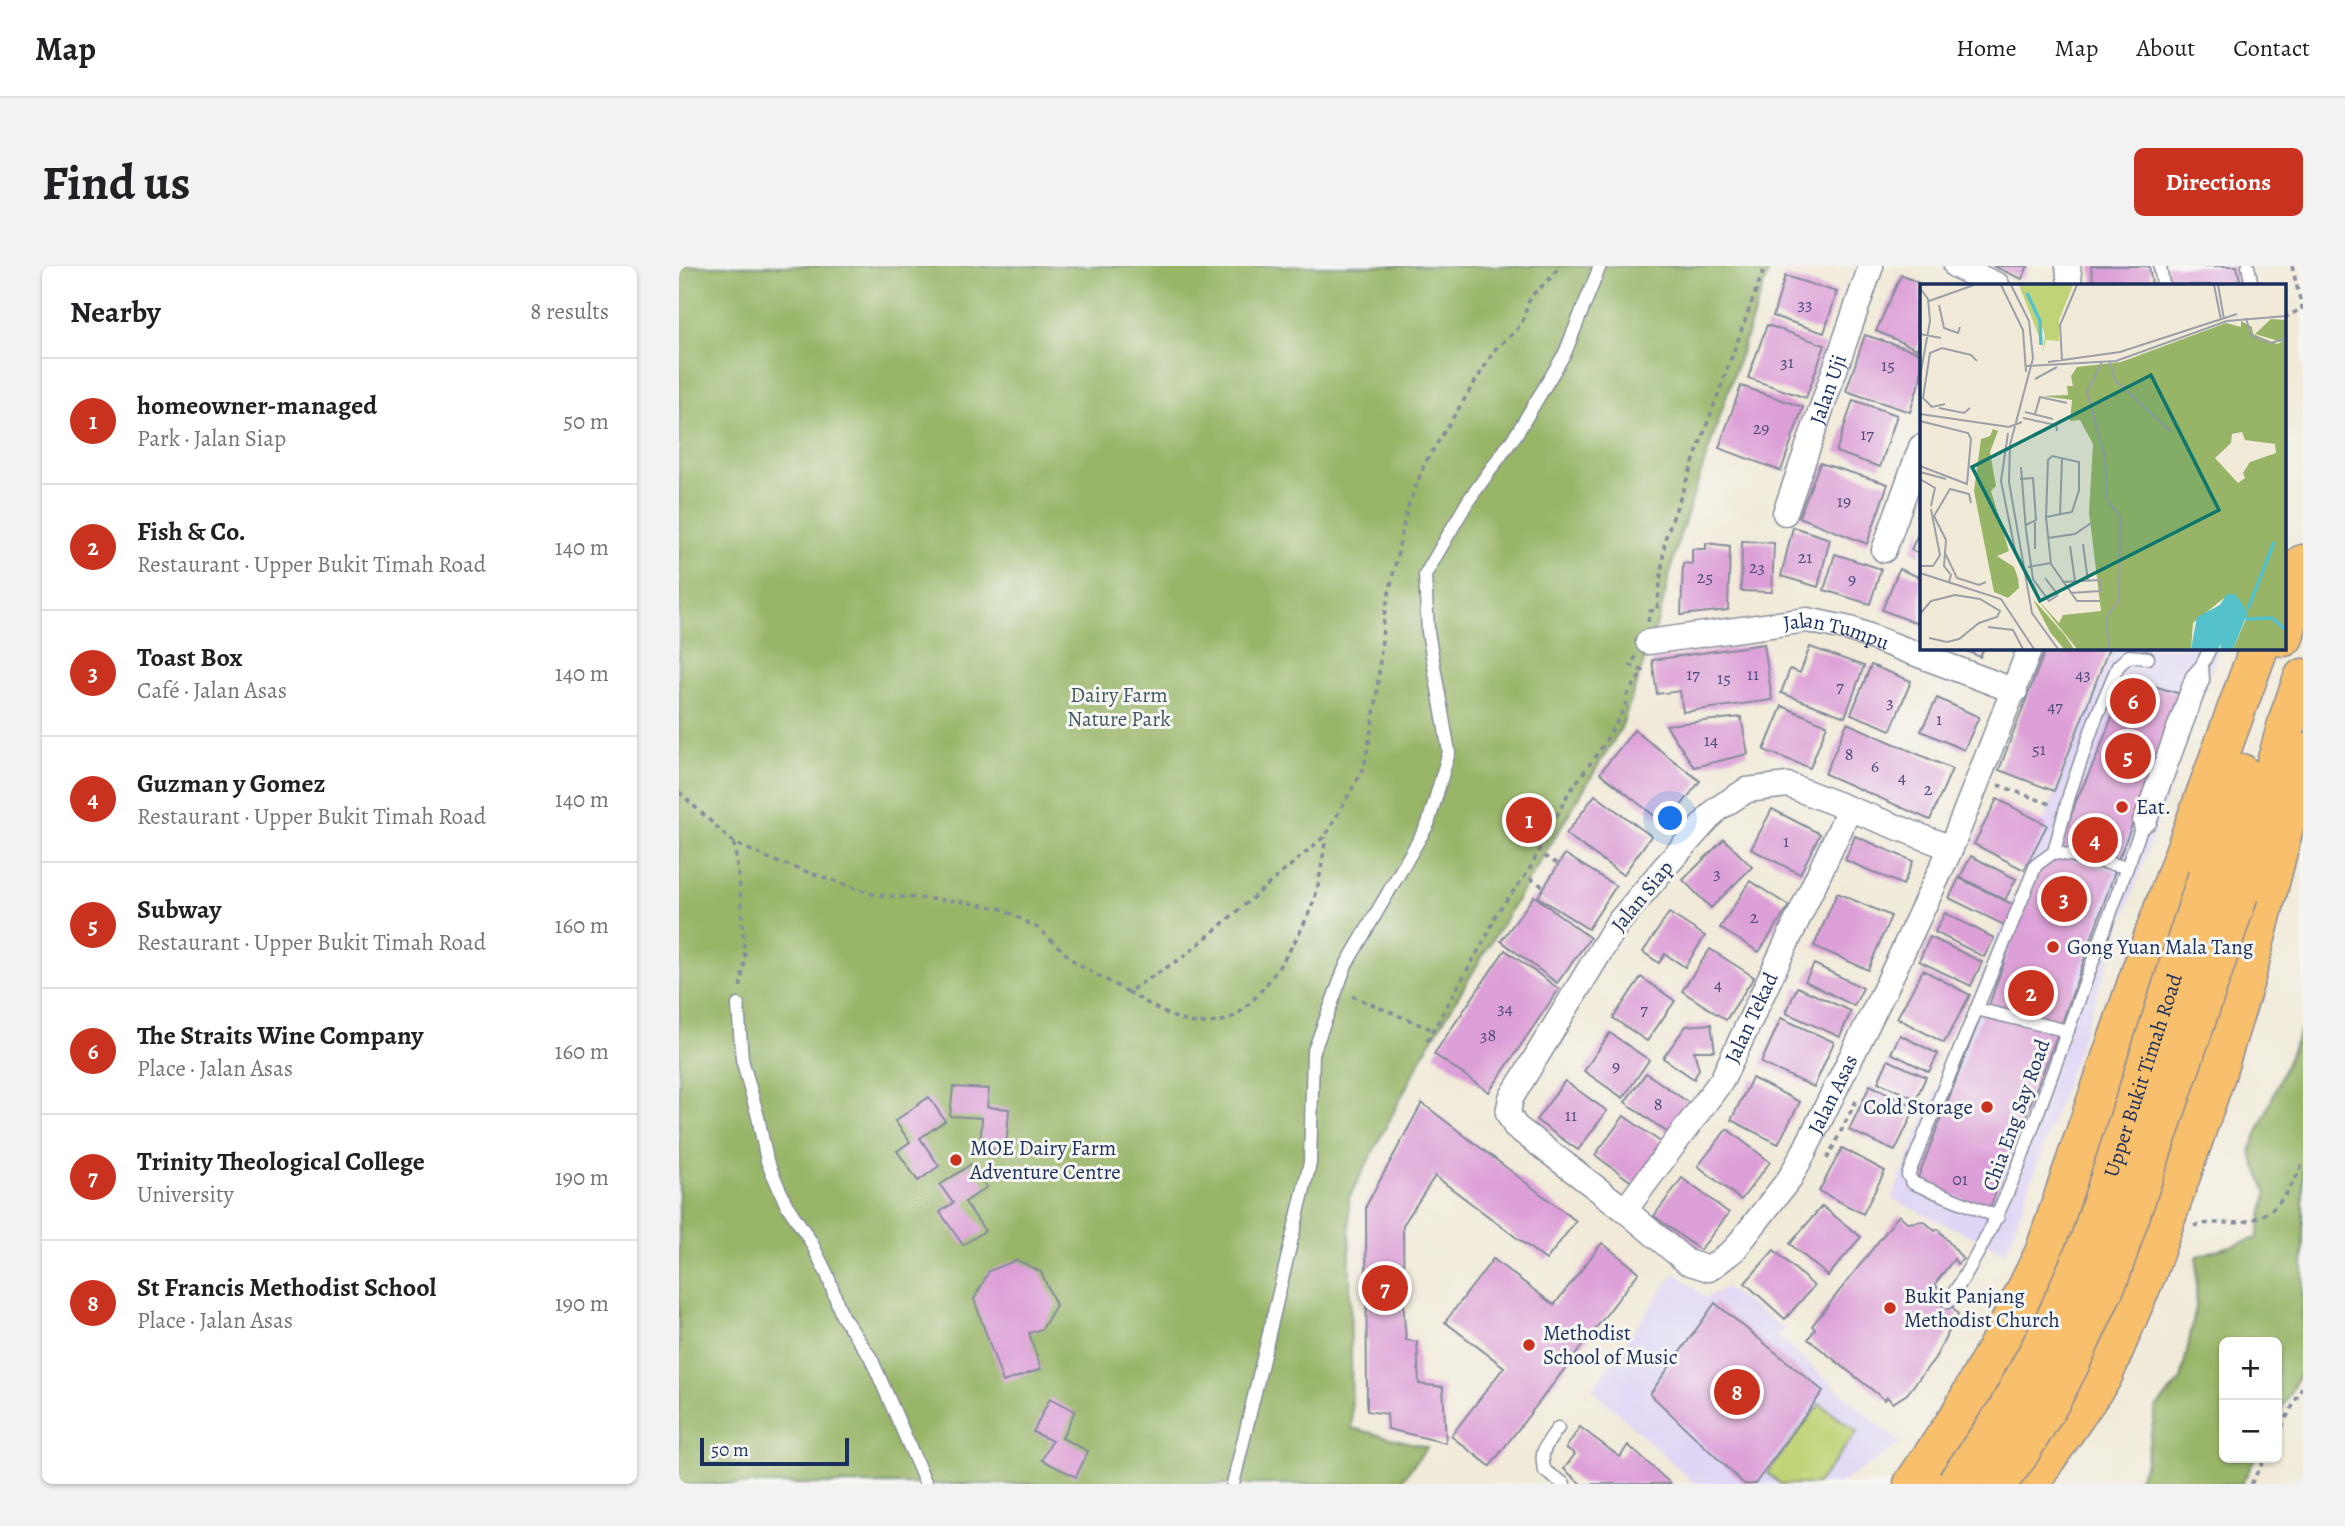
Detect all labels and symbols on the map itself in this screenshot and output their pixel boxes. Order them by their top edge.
inset map [1920,284,2285,649]
house number: 33 [1798,292,1812,316]
house number: 31 [1780,350,1794,374]
street label: Jalan Uji [1803,351,1853,428]
house number: 15 [1881,353,1895,377]
house number: 29 [1753,416,1769,440]
house number: 17 [1860,422,1874,446]
house number: 19 [1837,489,1851,513]
house number: 21 [1798,545,1812,569]
house number: 23 [1749,555,1765,579]
house number: 25 [1697,565,1713,589]
house number: 9 [1848,567,1856,591]
street label: Jalan Tumpu [1781,606,1894,657]
house number: 17 [1686,662,1700,686]
house number: 11 [1747,662,1759,686]
house number: 43 [2075,662,2091,686]
house number: 15 [1717,666,1731,690]
house number: 7 [1836,674,1844,698]
pin: 6 [2110,675,2156,727]
park label: Dairy Farm Nature Park [1067,681,1171,733]
house number: 3 [1886,690,1894,714]
house number: 47 [2047,694,2063,718]
house number: 1 [1936,707,1942,731]
house number: 14 [1704,728,1718,752]
pin: 5 [2105,730,2151,782]
house number: 51 [2032,737,2046,761]
house number: 8 [1845,742,1853,766]
house number: 6 [1871,754,1879,778]
house number: 4 [1898,765,1906,789]
house number: 2 [1924,777,1933,801]
place label: Eat. [2136,793,2171,821]
pin: 1 [1506,794,1552,846]
marker: Eat. [2114,799,2130,815]
your location [1653,801,1687,835]
pin: 4 [2072,814,2118,866]
house number: 1 [1783,829,1789,853]
street label: Jalan Siap [1605,854,1679,938]
house number: 3 [1713,861,1721,885]
pin: 3 [2041,873,2087,925]
house number: 2 [1750,905,1759,929]
place label: Gong Yuan Mala Tang [2067,933,2254,961]
marker: Gong Yuan Mala Tang [2045,939,2061,955]
street label: Jalan Tekad [1718,967,1785,1068]
pin: 2 [2008,967,2054,1019]
street label: Upper Bukit Timah Road [2097,969,2189,1181]
house number: 4 [1714,972,1722,996]
house number: 34 [1497,996,1513,1020]
house number: 7 [1640,997,1648,1021]
house number: 38 [1480,1023,1496,1047]
street label: Chia Eng Say Road [1976,1035,2057,1195]
street label: Jalan Asas [1801,1050,1864,1139]
house number: 9 [1612,1054,1620,1078]
house number: 8 [1654,1092,1662,1116]
place label: Cold Storage [1863,1093,1973,1121]
marker: Cold Storage [1979,1099,1995,1115]
house number: 11 [1565,1103,1577,1127]
place label: MOE Dairy Farm Adventure Centre [969,1134,1121,1186]
marker: MOE Dairy Farm Adventure Centre [948,1152,964,1168]
house number: 01 [1952,1167,1968,1191]
pin: 7 [1362,1262,1408,1314]
place label: Bukit Panjang Methodist Church [1904,1282,2060,1334]
marker: Bukit Panjang Methodist Church [1882,1300,1898,1316]
place label: Methodist School of Music [1543,1319,1678,1371]
marker: Methodist School of Music [1521,1337,1537,1353]
pin: 8 [1714,1366,1760,1418]
scale bar [700,1435,849,1467]

